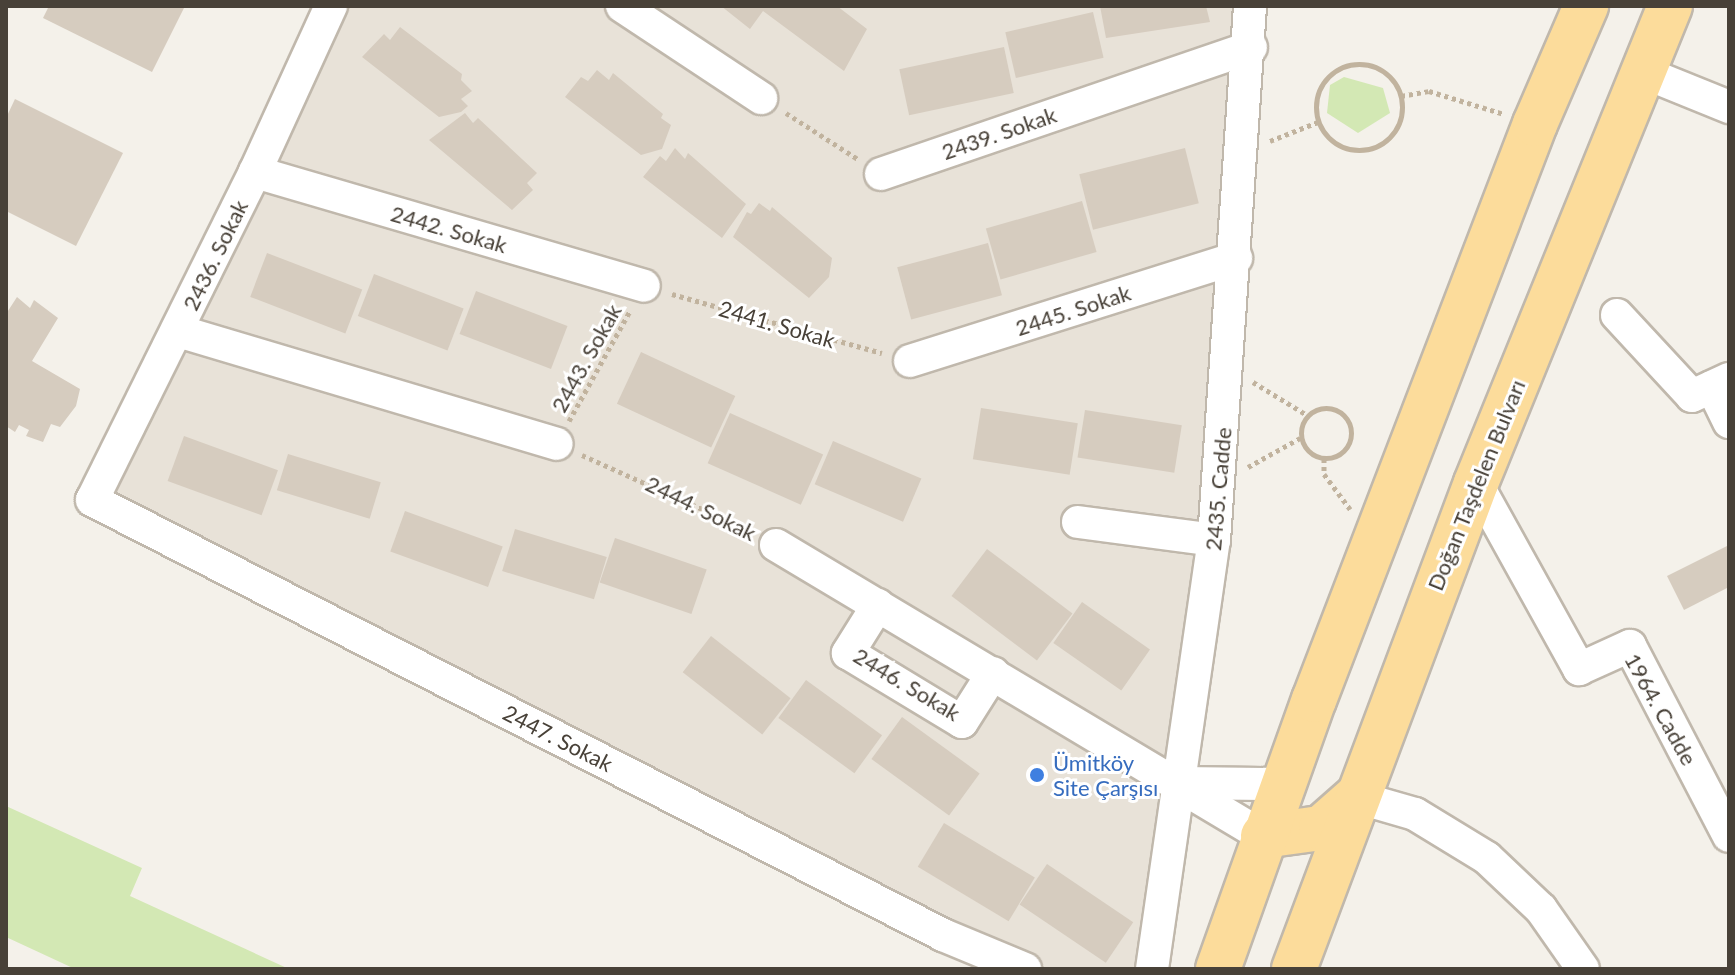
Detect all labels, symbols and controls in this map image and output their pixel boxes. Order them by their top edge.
street label: 2439. Sokak [938,101,1060,165]
street label: 2436. Sokak [177,196,253,314]
street label: 2442. Sokak [388,200,510,258]
street label: 2445. Sokak [1012,279,1134,341]
street label: 2441. Sokak [716,295,838,353]
street label: 2443. Sokak [545,299,627,417]
street label: Doğan Taşdelen Bulvarı [1421,375,1531,595]
street label: 2435. Cadde [1199,426,1237,552]
street label: 2444. Sokak [642,470,760,546]
street label: 2446. Sokak [849,642,965,726]
street label: 1964. Cadde [1619,648,1703,770]
street label: 2447. Sokak [499,699,617,777]
place label: Ümitköy Site Çarşısı [1053,749,1158,800]
marker: Ümitköy Site Çarşısı [1028,766,1046,784]

